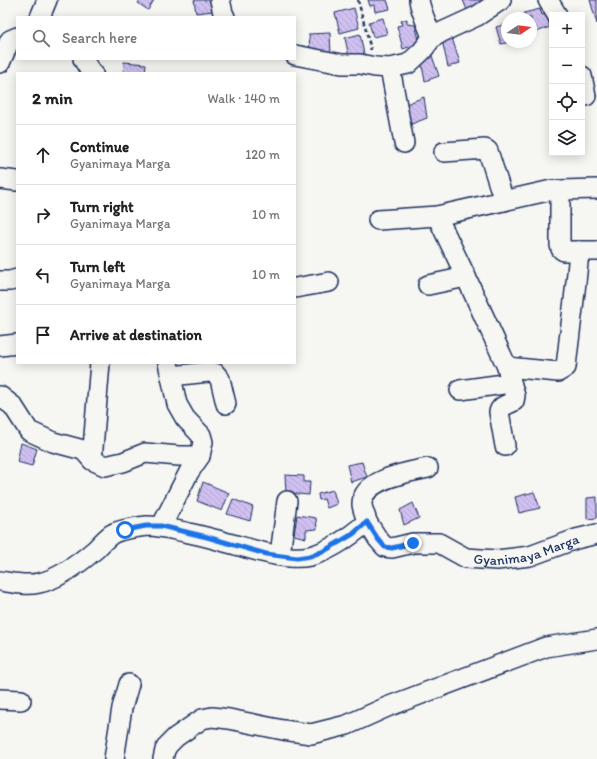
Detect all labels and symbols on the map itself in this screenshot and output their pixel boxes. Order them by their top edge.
north arrow [501,12,537,48]
route start [116,521,134,539]
street label: Gyanimaya Marga [473,530,582,569]
route end [404,534,422,552]

